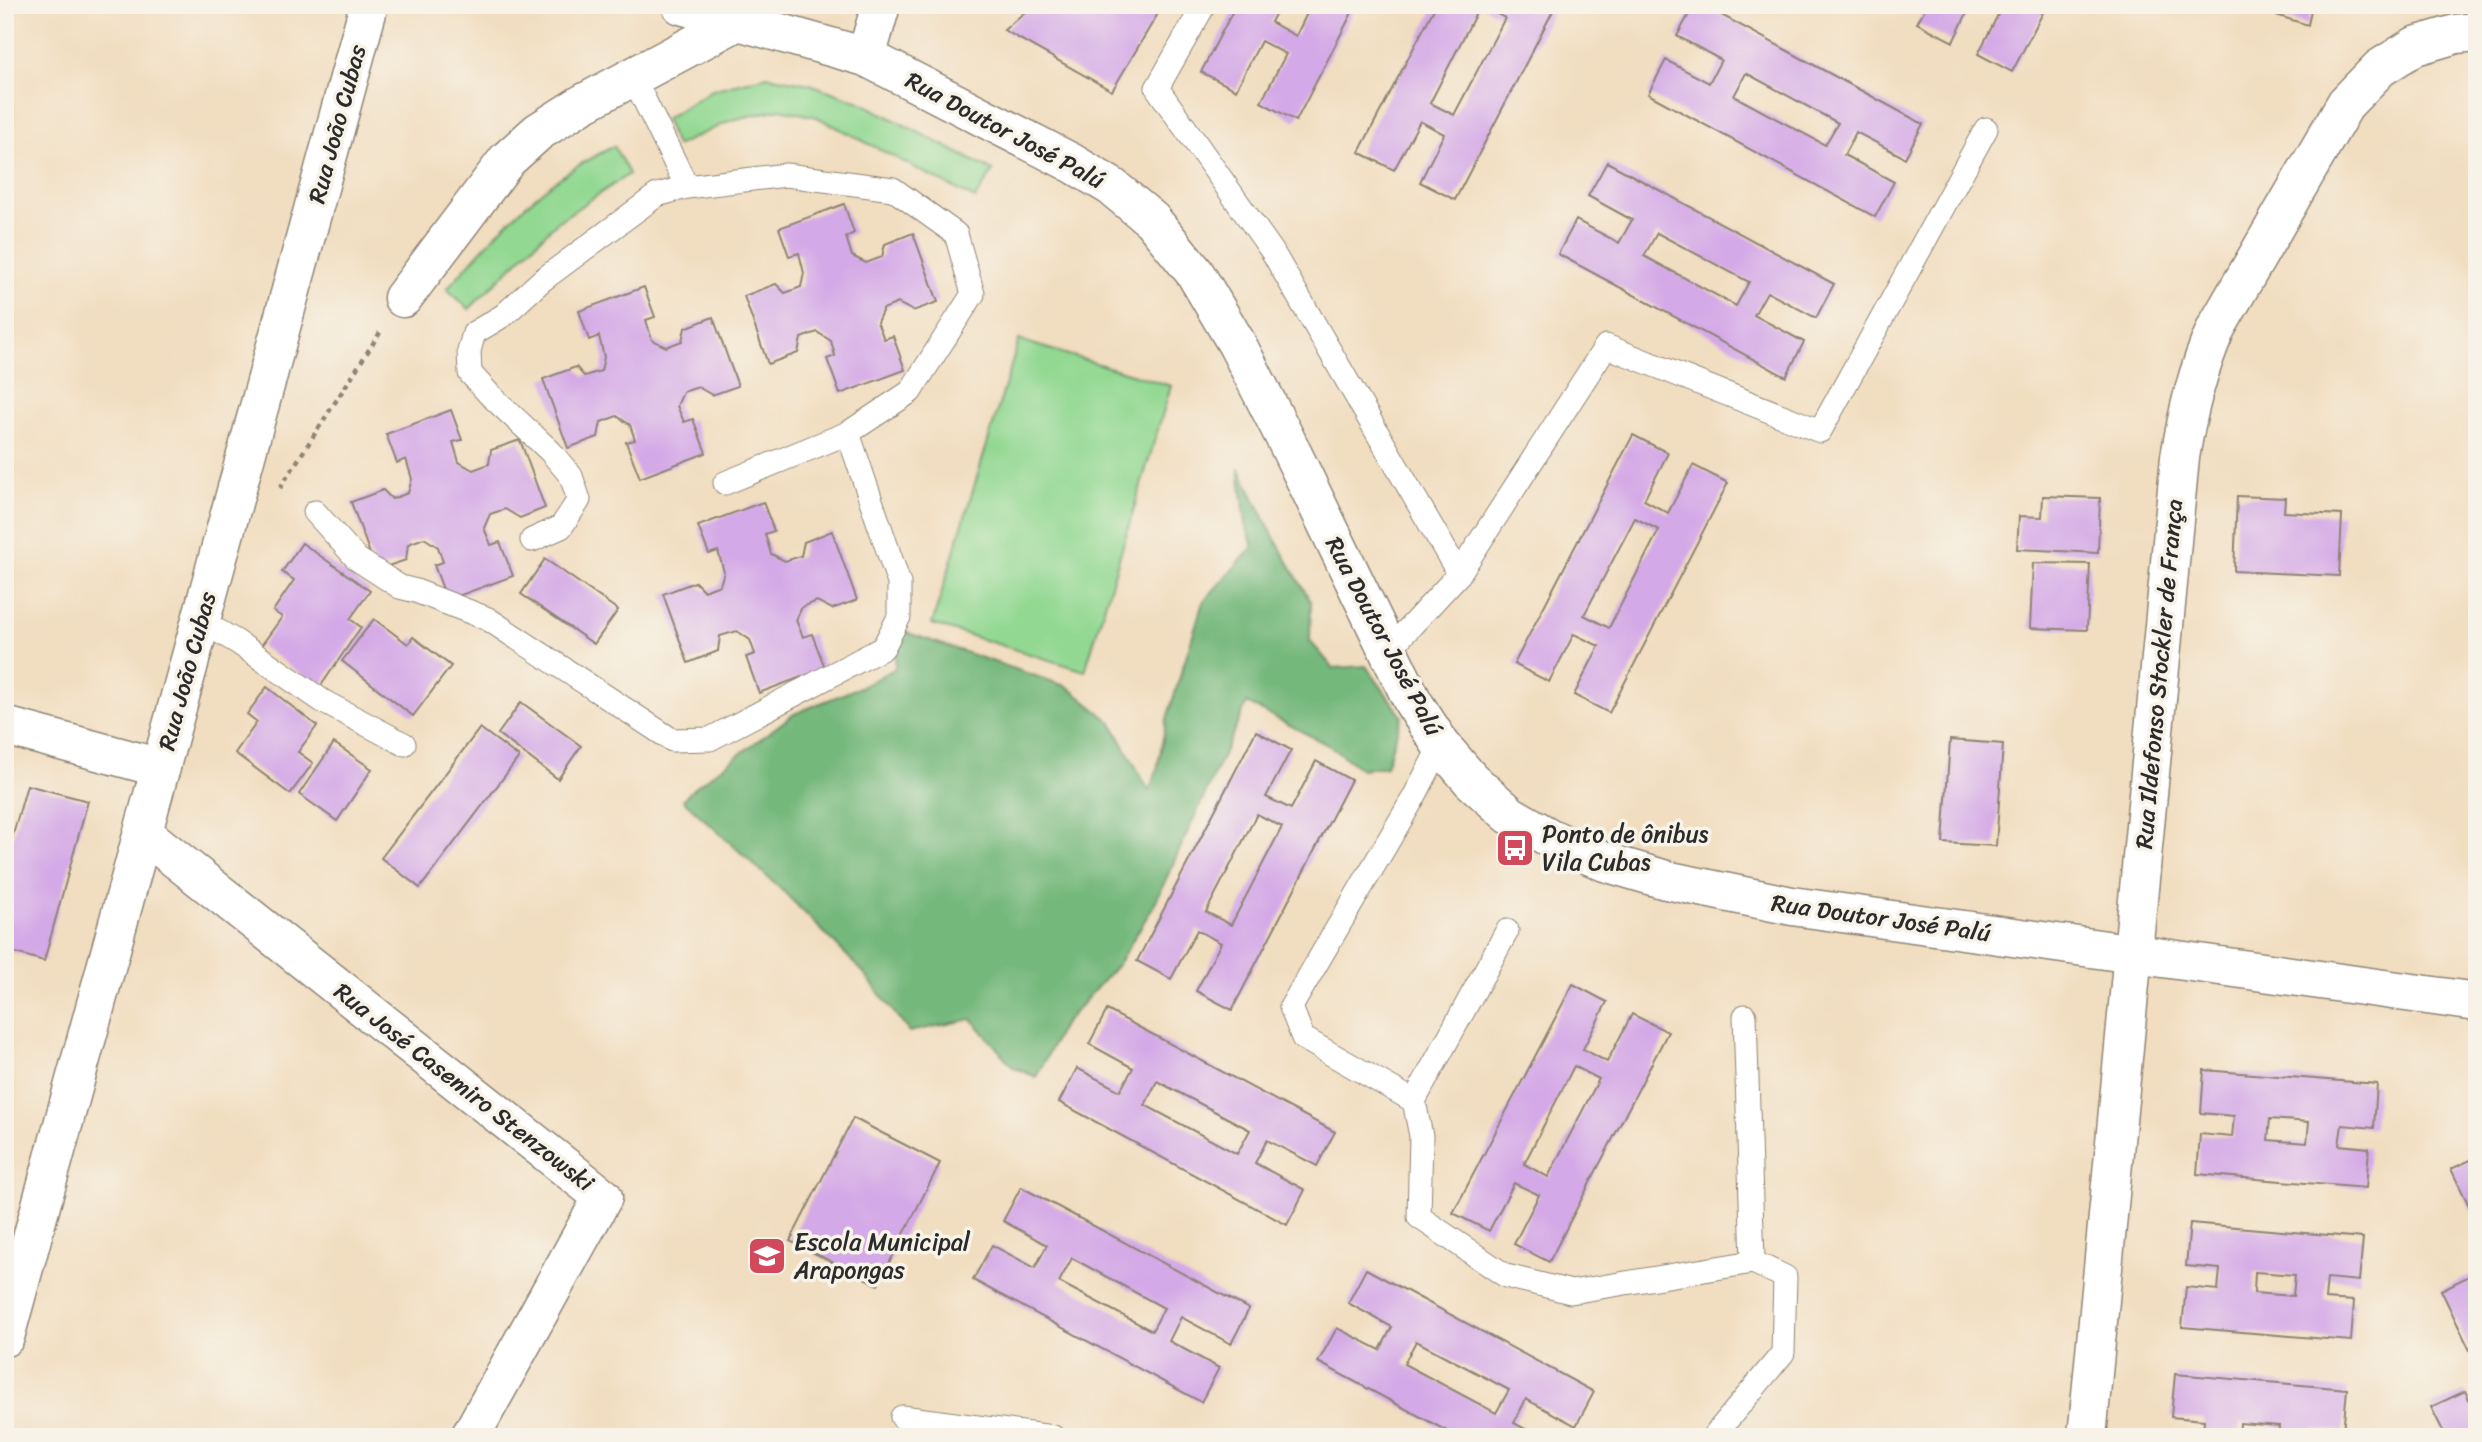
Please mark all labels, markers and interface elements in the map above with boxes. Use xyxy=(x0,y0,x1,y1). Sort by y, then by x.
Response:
street label: Rua João Cubas xyxy=(296,40,378,208)
street label: Rua Doutor José Palú xyxy=(898,60,1113,200)
street label: Rua Ildefonso Stockler de França xyxy=(2123,497,2195,851)
street label: Rua Doutor José Palú xyxy=(1314,529,1454,744)
street label: Rua João Cubas xyxy=(146,587,228,755)
place label: Ponto de ônibus Vila Cubas xyxy=(1542,813,1709,883)
bus stop icon: Ponto de ônibus Vila Cubas xyxy=(1494,827,1536,869)
street label: Rua Doutor José Palú xyxy=(1769,882,1993,954)
street label: Rua José Casemiro Stenzowski xyxy=(324,971,605,1203)
place label: Escola Municipal Arapongas xyxy=(793,1221,971,1291)
school or university icon: Escola Municipal Arapongas xyxy=(746,1235,788,1277)

